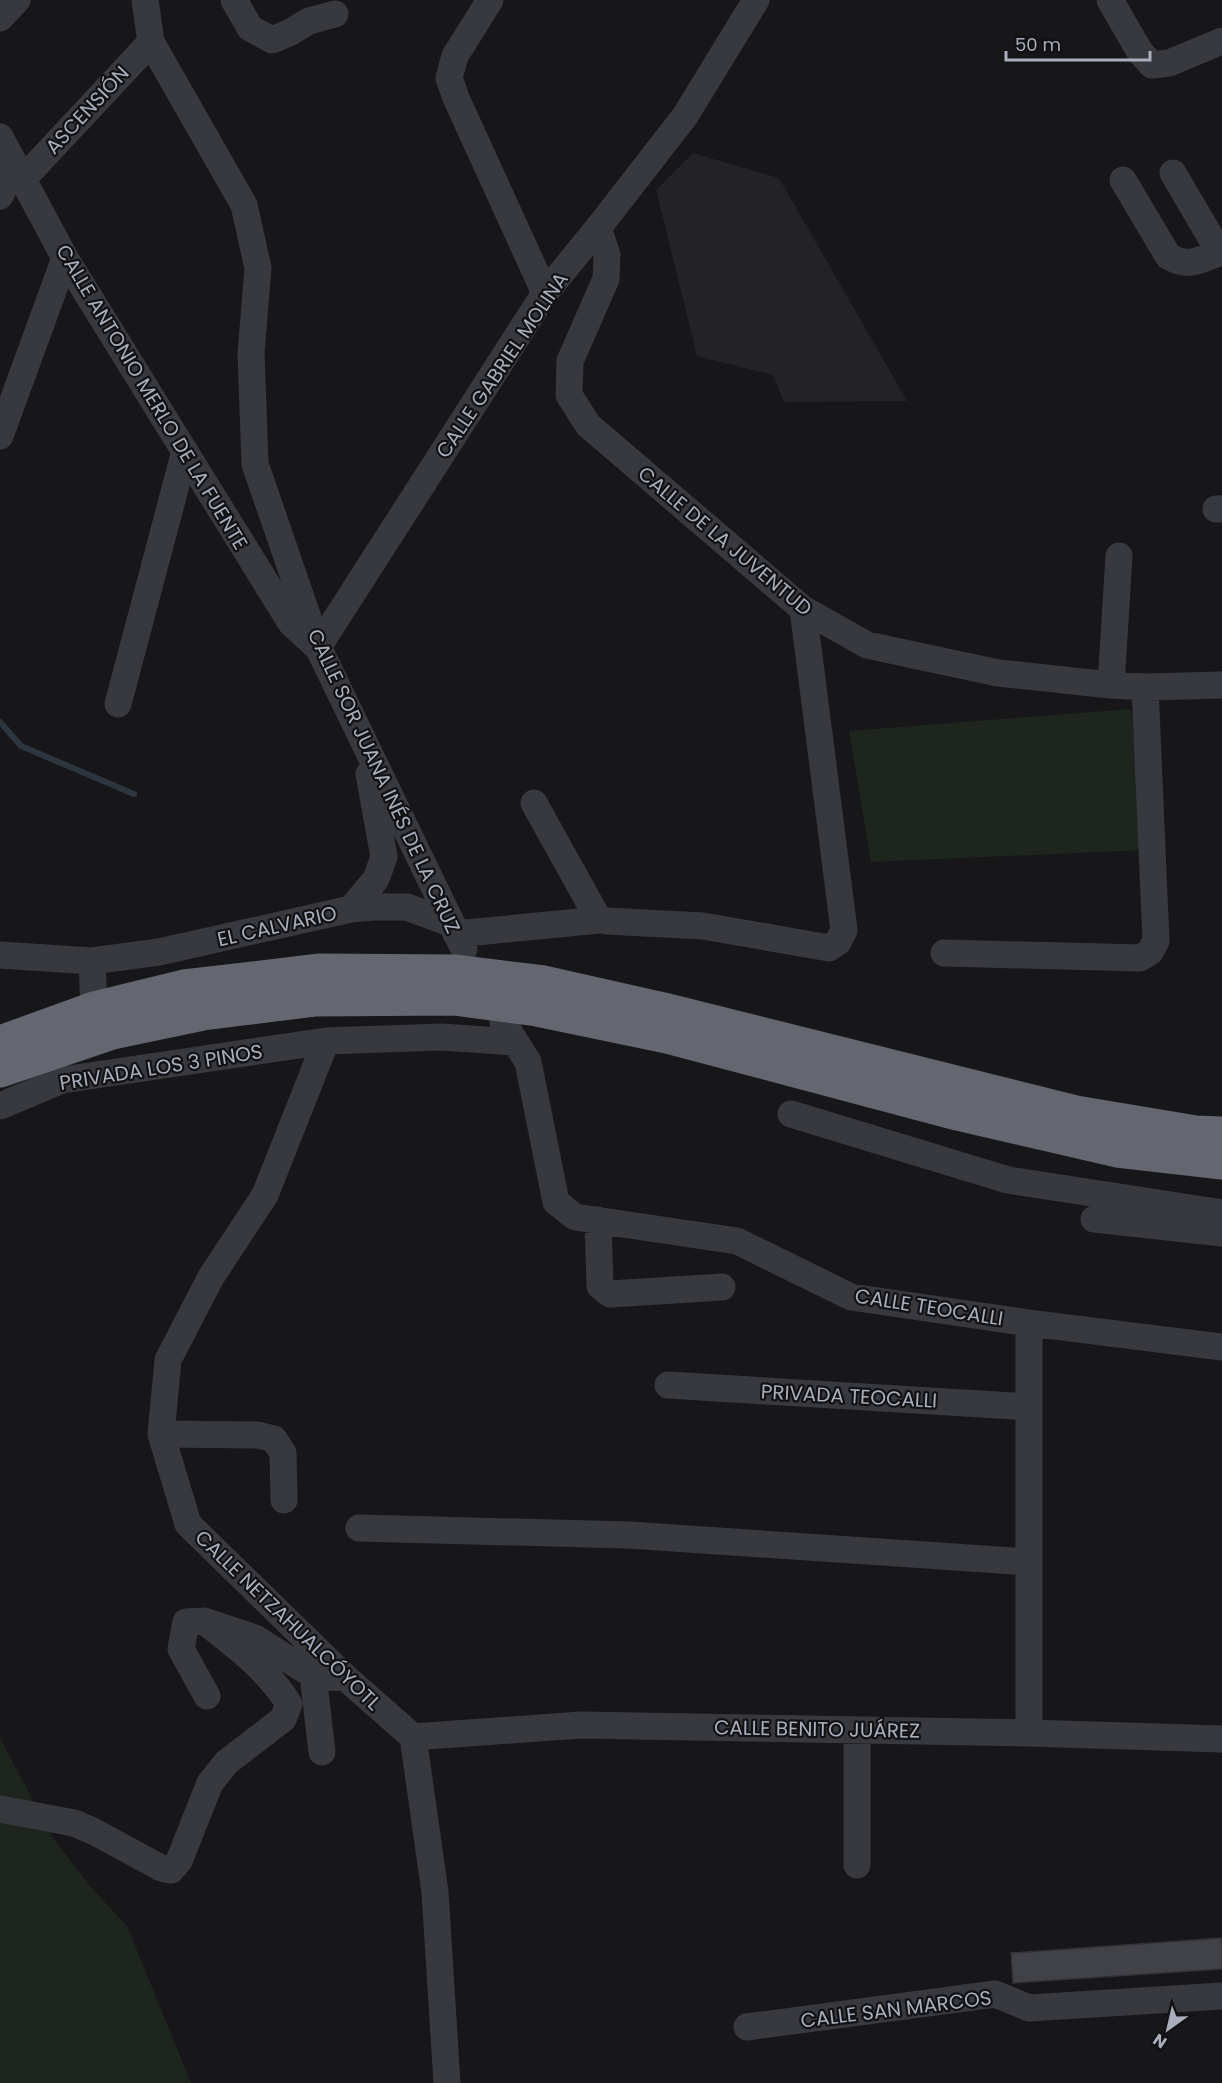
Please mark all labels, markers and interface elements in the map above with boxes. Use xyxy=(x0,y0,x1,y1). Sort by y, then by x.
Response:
scale bar xyxy=(1006,24,1150,62)
text: 50 m xyxy=(1015,32,1061,57)
street label: ASCENSIÓN xyxy=(39,60,135,160)
street label: CALLE ANTONIO MERLO DE LA FUENTE xyxy=(49,239,255,555)
street label: CALLE GABRIEL MOLINA xyxy=(429,267,575,463)
street label: CALLE DE LA JUVENTUD xyxy=(632,460,818,622)
street label: CALLE SOR JUANA INÉS DE LA CRUZ xyxy=(301,624,467,938)
street label: EL CALVARIO xyxy=(215,899,339,953)
street label: PRIVADA LOS 3 PINOS xyxy=(57,1037,265,1097)
street label: CALLE TEOCALLI xyxy=(853,1281,1005,1333)
street label: PRIVADA TEOCALLI xyxy=(760,1377,938,1415)
street label: CALLE NETZAHUALCÓYOTL xyxy=(189,1524,387,1717)
street label: CALLE BENITO JUÁREZ xyxy=(714,1713,920,1745)
street label: CALLE SAN MARCOS xyxy=(799,1983,993,2035)
north arrow xyxy=(1138,1999,1198,2059)
text: N xyxy=(1148,2028,1171,2054)

